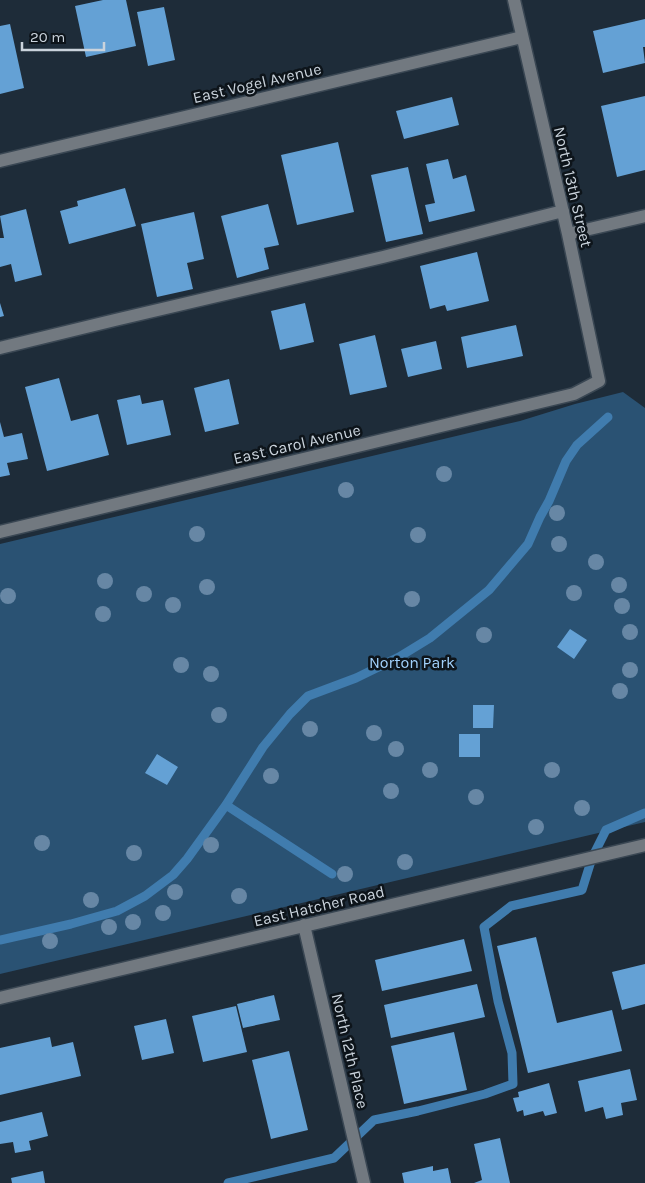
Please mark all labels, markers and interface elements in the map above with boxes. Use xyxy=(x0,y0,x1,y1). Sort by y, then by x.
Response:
scale bar xyxy=(22,20,105,52)
text: 20 m xyxy=(30,28,65,46)
street label: East Vogel Avenue xyxy=(191,59,323,107)
street label: North 13th Street xyxy=(550,125,596,249)
street label: East Carol Avenue xyxy=(231,420,363,468)
park label: Norton Park xyxy=(369,653,455,672)
street label: East Hatcher Road xyxy=(252,882,386,930)
street label: North 12th Place xyxy=(328,992,372,1110)

